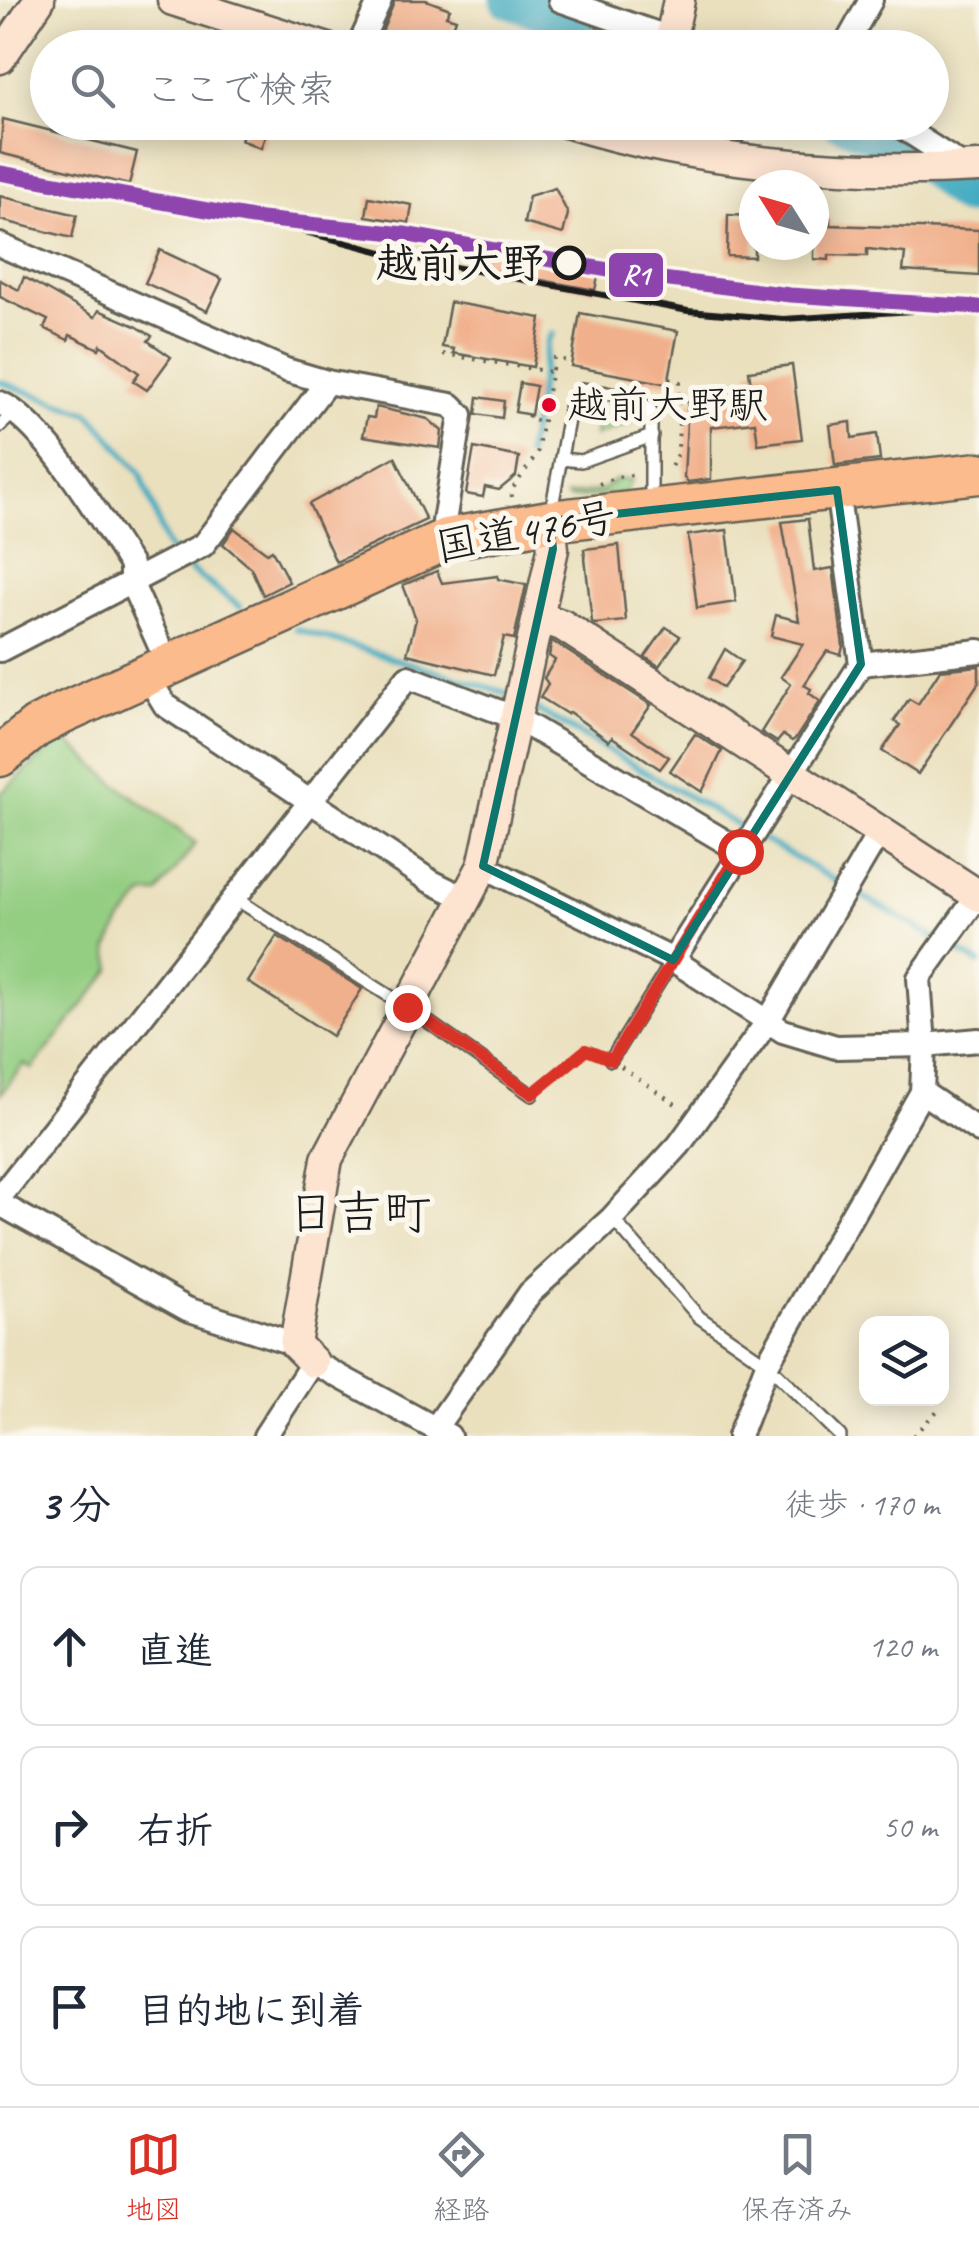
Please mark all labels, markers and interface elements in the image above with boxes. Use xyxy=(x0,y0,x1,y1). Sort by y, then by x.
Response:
search box xyxy=(30,30,949,140)
icon: search xyxy=(65,58,120,113)
text: ここで検索 xyxy=(145,66,335,113)
north arrow xyxy=(739,170,829,260)
place label: 越前大野 xyxy=(376,237,544,290)
marker: 越前大野 xyxy=(553,247,585,279)
line badge: R1 xyxy=(607,251,665,299)
text: R1 xyxy=(622,257,653,292)
place label: 越前大野駅 xyxy=(568,380,768,430)
marker: 越前大野駅 xyxy=(539,395,559,415)
street label: 国道476号 xyxy=(431,490,621,574)
route start xyxy=(718,829,764,875)
route end xyxy=(385,985,431,1031)
district label: 日吉町 xyxy=(287,1183,431,1243)
map controls xyxy=(859,1316,949,1406)
button: layers xyxy=(859,1316,949,1406)
text: 3 分 xyxy=(40,1479,111,1532)
text: 徒歩 · 170 m xyxy=(785,1484,939,1525)
icon: ahead xyxy=(42,1619,97,1674)
text: 120 m xyxy=(868,1626,937,1667)
text: 直進 xyxy=(137,1627,213,1674)
icon: right xyxy=(42,1799,97,1854)
text: 50 m xyxy=(883,1806,937,1847)
text: 右折 xyxy=(137,1807,213,1854)
icon: arrive xyxy=(42,1979,97,2034)
text: 目的地に到着 xyxy=(137,1987,365,2034)
tab: 地図 xyxy=(126,2127,182,2227)
tab: 経路 xyxy=(433,2127,489,2227)
tab: 保存済み xyxy=(741,2127,853,2227)

